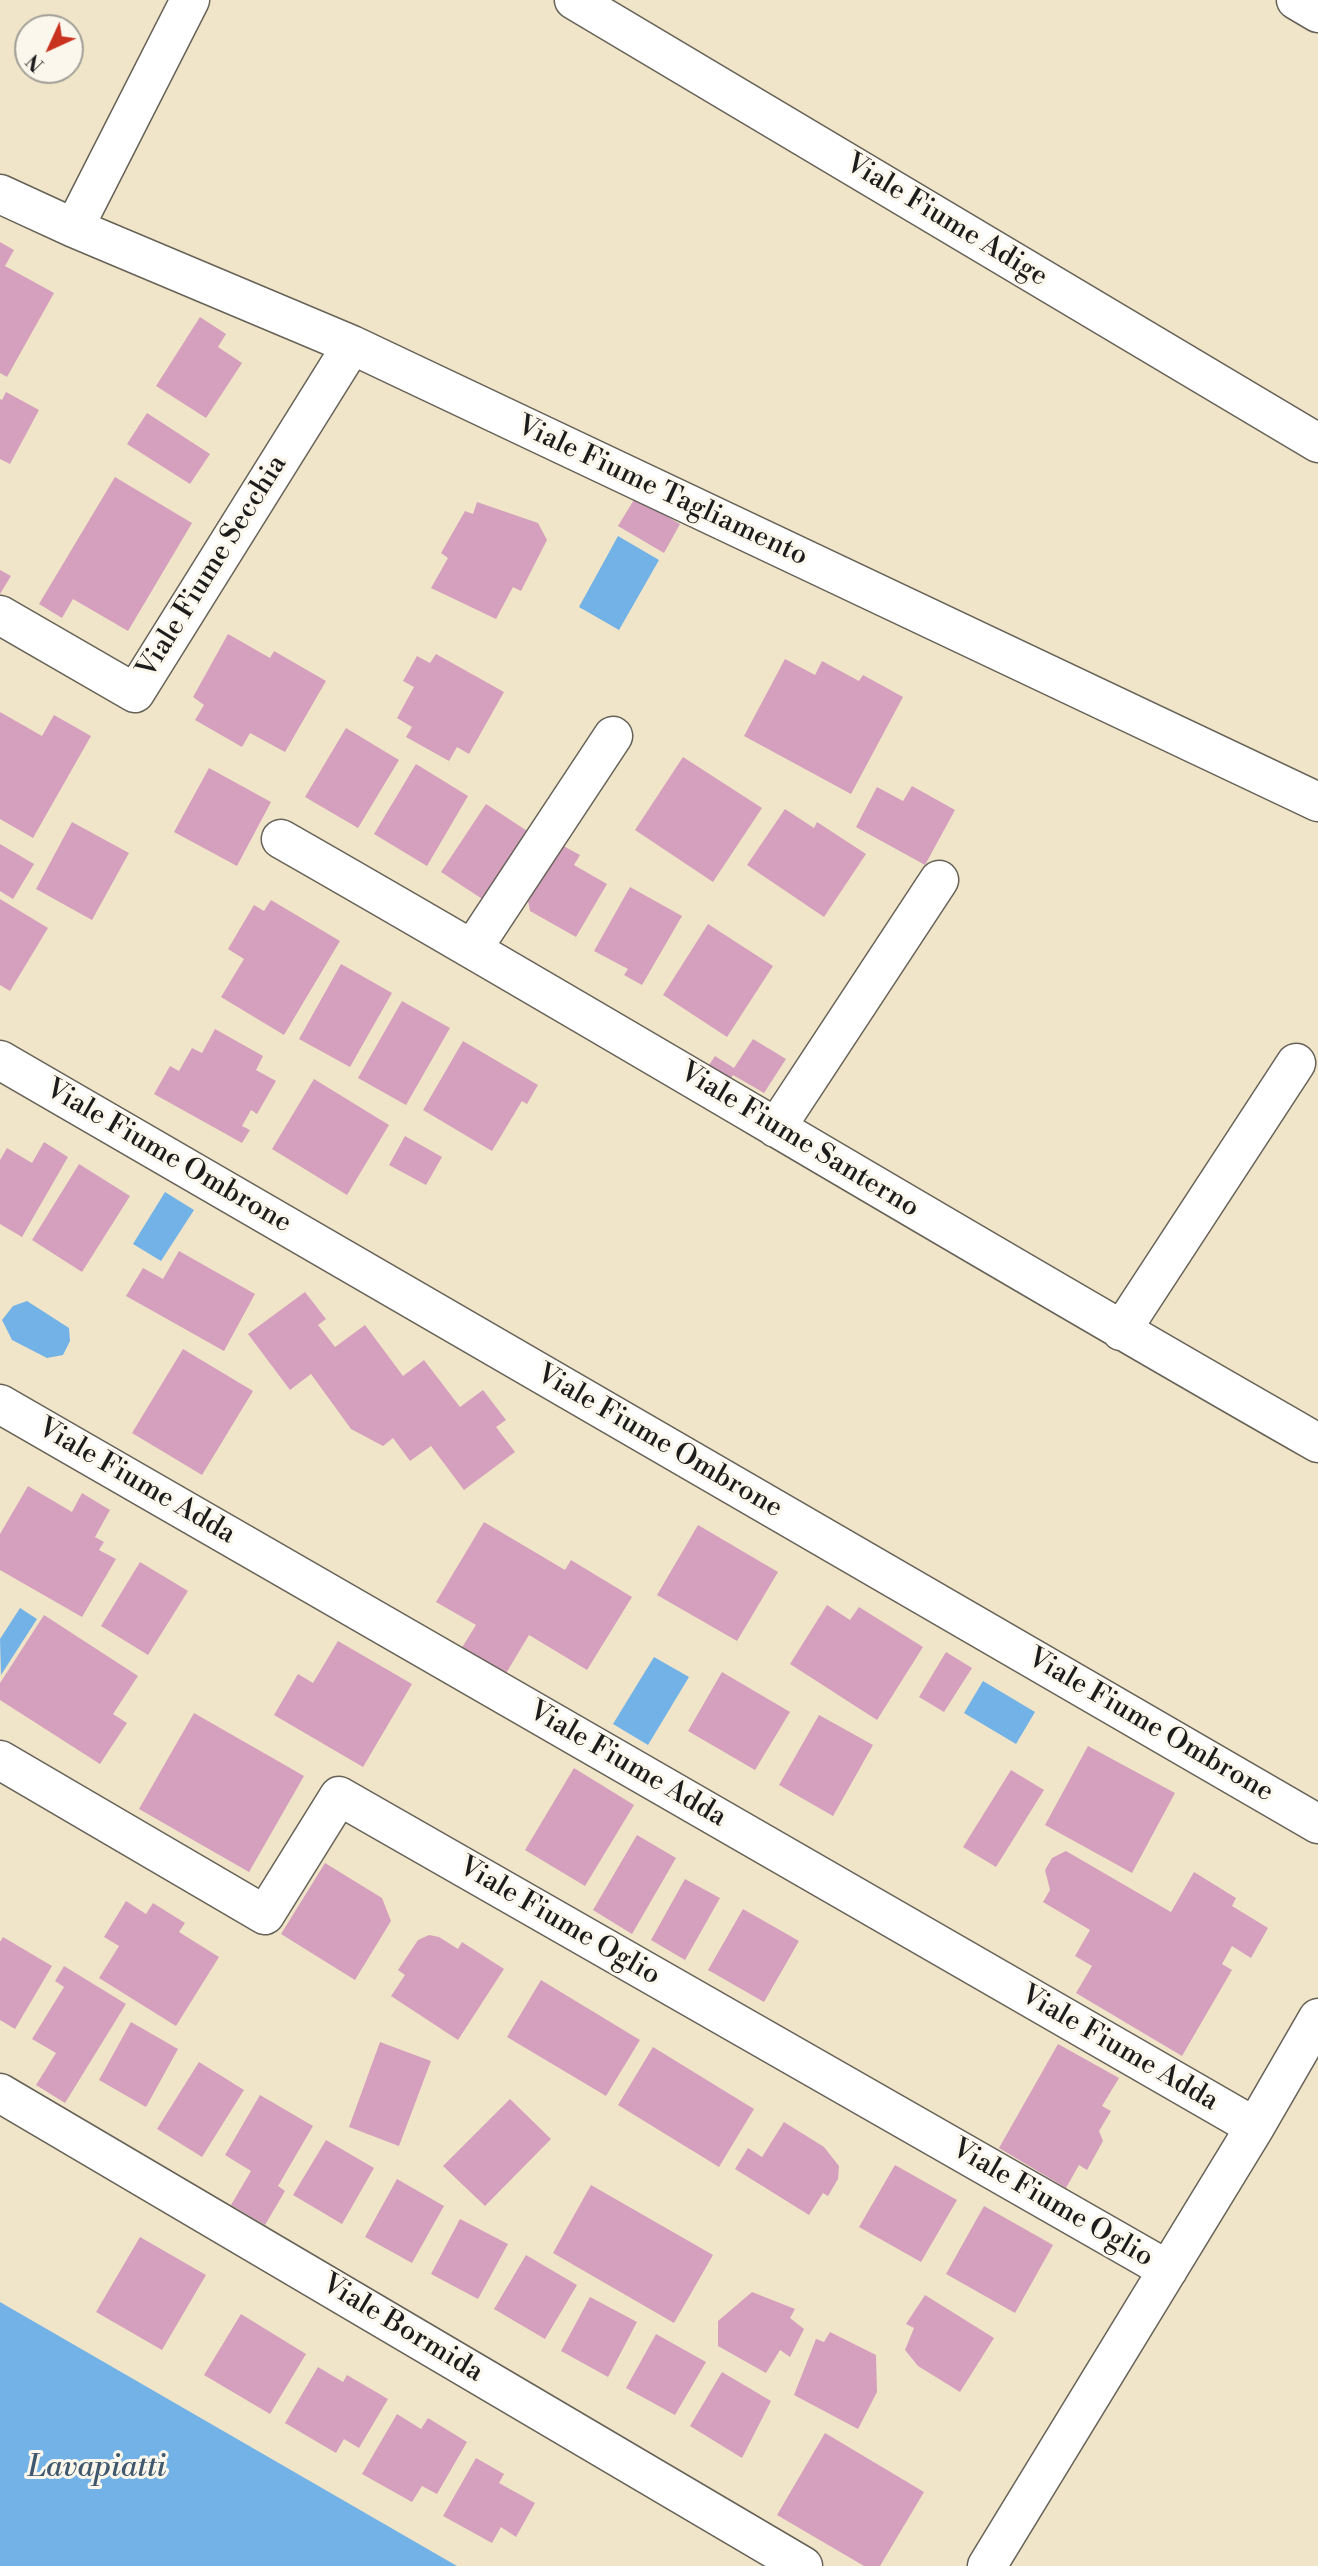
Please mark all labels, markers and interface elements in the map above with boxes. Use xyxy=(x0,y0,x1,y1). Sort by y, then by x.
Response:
north arrow xyxy=(14,14,84,84)
text: N xyxy=(22,49,49,76)
street label: Viale Fiume Adige xyxy=(839,147,1053,295)
street label: Viale Fiume Tagliamento xyxy=(511,410,813,574)
street label: Viale Fiume Secchia xyxy=(131,449,295,685)
street label: Viale Fiume Santerno xyxy=(673,1056,925,1226)
street label: Viale Fiume Ombrone xyxy=(39,1073,297,1241)
street label: Viale Fiume Ombrone xyxy=(530,1358,788,1526)
street label: Viale Fiume Adda xyxy=(31,1412,241,1552)
street label: Viale Fiume Ombrone xyxy=(1021,1642,1279,1810)
street label: Viale Fiume Adda xyxy=(522,1695,732,1835)
street label: Viale Fiume Oglio xyxy=(452,1851,666,1993)
street label: Viale Fiume Adda xyxy=(1014,1979,1224,2119)
street label: Viale Fiume Oglio xyxy=(945,2133,1159,2275)
street label: Viale Bormida xyxy=(315,2268,489,2390)
water label: Lavapiatti xyxy=(28,2451,166,2487)

